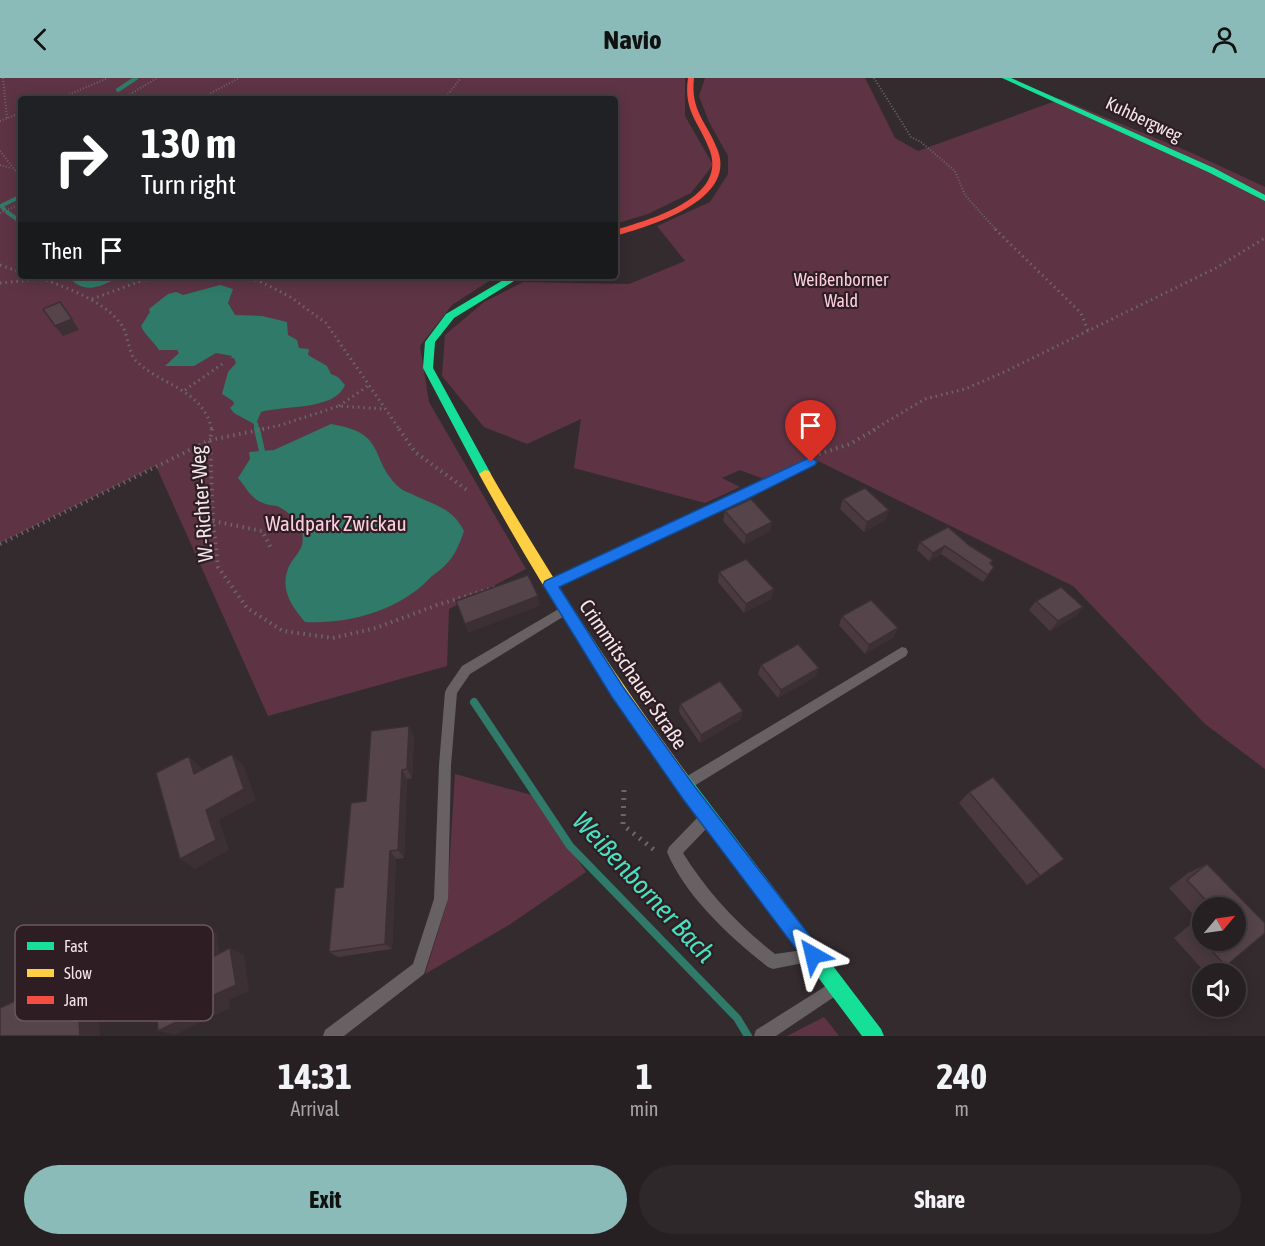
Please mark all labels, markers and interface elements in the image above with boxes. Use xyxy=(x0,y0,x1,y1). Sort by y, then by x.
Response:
icon: back xyxy=(24,23,57,56)
icon: person xyxy=(1208,23,1241,56)
text: Navio xyxy=(603,24,662,55)
street label: Kuhbergweg xyxy=(1103,92,1186,146)
text: 130 m xyxy=(141,119,236,167)
icon: right xyxy=(42,120,120,198)
text: Turn right xyxy=(141,169,236,200)
icon: arrive xyxy=(95,234,128,267)
text: Then xyxy=(42,238,83,264)
park label: Weißenborner Wald xyxy=(794,269,889,311)
pin xyxy=(785,400,836,462)
icon: arrive xyxy=(794,409,827,442)
street label: W.-Richter-Weg xyxy=(185,445,217,563)
park label: Waldpark Zwickau xyxy=(265,511,407,535)
street label: Crimmitschauer Straße xyxy=(575,595,693,753)
water label: Weißenborner Bach xyxy=(566,805,722,969)
north arrow xyxy=(1192,897,1246,951)
map controls xyxy=(1192,897,1246,1017)
position arrow xyxy=(781,923,845,987)
legend xyxy=(15,925,213,1021)
text: Fast xyxy=(64,937,88,955)
button: sound xyxy=(1192,963,1246,1017)
text: Slow xyxy=(64,964,92,982)
text: Jam xyxy=(64,991,88,1009)
text: 14:31 xyxy=(278,1055,352,1097)
text: 1 xyxy=(636,1055,653,1097)
text: 240 xyxy=(936,1055,987,1097)
text: Arrival xyxy=(290,1097,339,1120)
text: min xyxy=(630,1097,659,1120)
text: m xyxy=(955,1097,969,1120)
button: Exit xyxy=(24,1165,627,1234)
button: Share xyxy=(639,1165,1241,1234)

